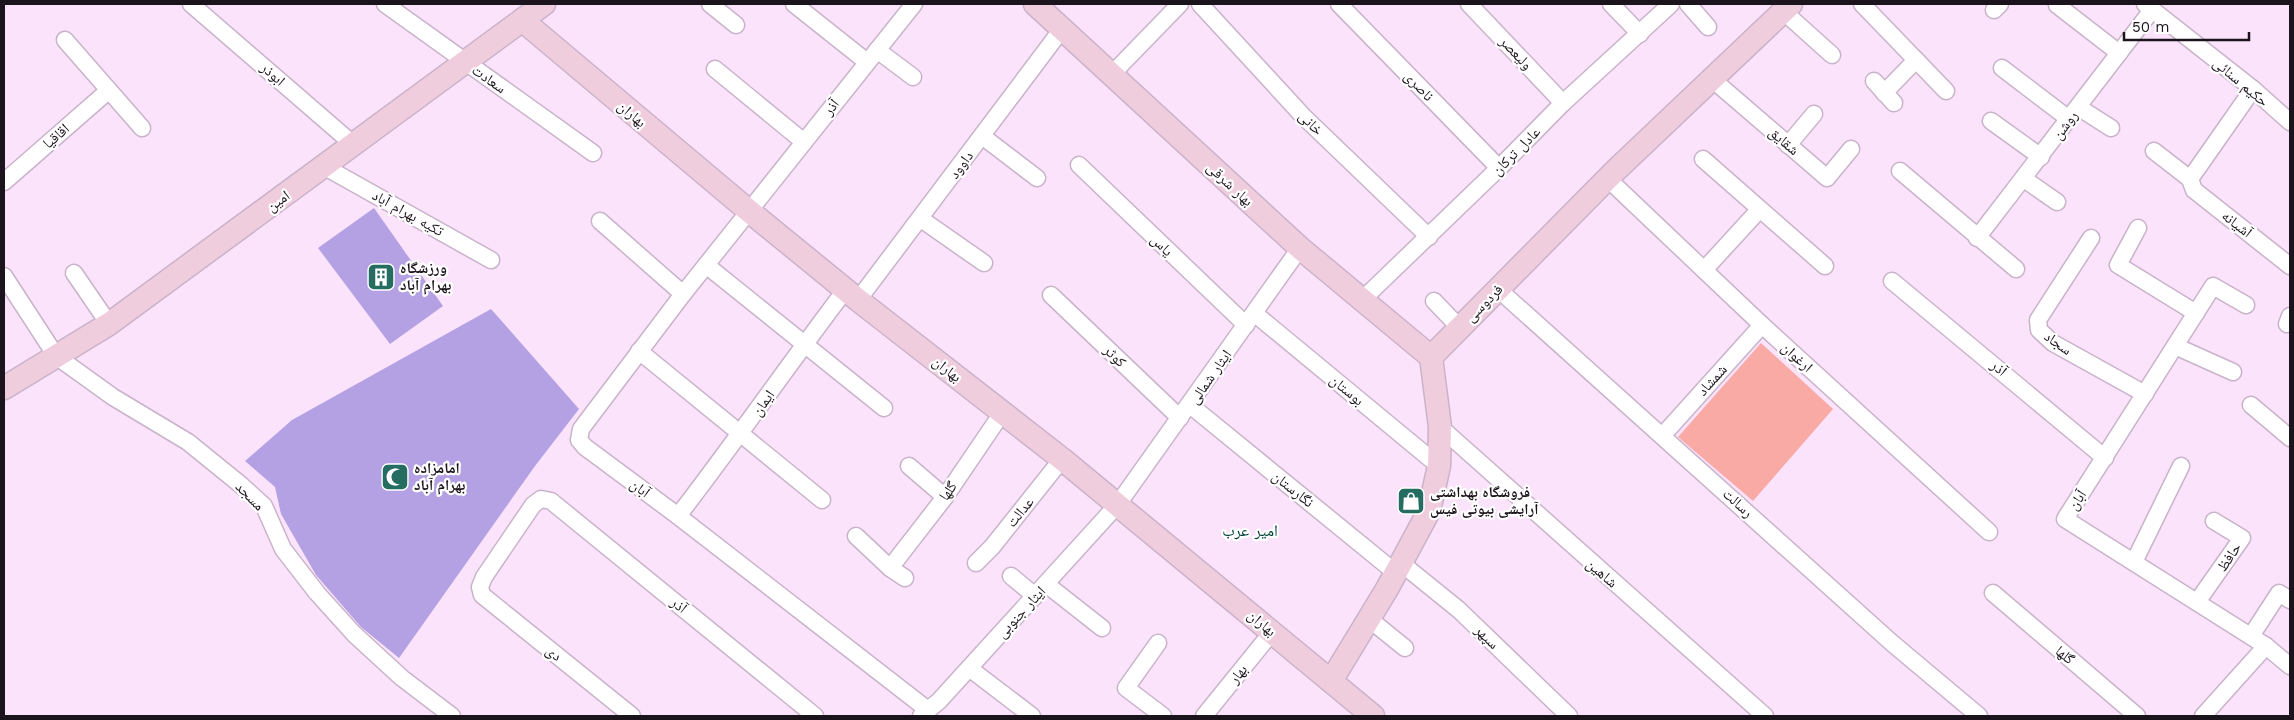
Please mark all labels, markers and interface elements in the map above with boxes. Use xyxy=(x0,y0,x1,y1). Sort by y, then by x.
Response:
scale bar xyxy=(2124,10,2249,42)
text: 50 m xyxy=(2132,18,2169,36)
street label: ولیعصر xyxy=(1495,32,1536,73)
street label: حکیم سنائی xyxy=(2209,53,2273,112)
street label: ابوذر xyxy=(256,58,289,90)
street label: سعادت xyxy=(468,61,510,97)
street label: ناصری xyxy=(1400,67,1438,106)
street label: آذر xyxy=(818,94,844,119)
street label: بهاران xyxy=(613,97,650,132)
street label: خانی xyxy=(1294,107,1328,140)
street label: روشن xyxy=(2048,107,2082,144)
street label: اقاقیا xyxy=(39,120,73,152)
street label: عادل ترکان xyxy=(1488,123,1545,180)
street label: شقایق xyxy=(1765,123,1803,160)
street label: داوود xyxy=(945,148,977,182)
street label: بهار شرقی xyxy=(1202,158,1257,211)
street label: امین xyxy=(263,186,294,216)
street label: تکیه بهرام آباد xyxy=(369,186,447,241)
street label: آشیانه xyxy=(2218,207,2257,242)
street label: یاس xyxy=(1146,230,1177,261)
place label: ورزشگاه بهرام آباد xyxy=(400,259,451,295)
building icon: ورزشگاه بهرام آباد xyxy=(366,262,396,292)
street label: فردوسی xyxy=(1461,280,1507,326)
street label: سجاد xyxy=(2041,327,2075,359)
street label: ارغوان xyxy=(1777,338,1817,377)
street label: کوثر xyxy=(1099,340,1130,371)
street label: ایثار شمالی xyxy=(1185,346,1236,408)
street label: بهاران xyxy=(928,352,965,387)
street label: آذر xyxy=(1986,355,2012,381)
street label: شمشاد xyxy=(1693,360,1731,399)
street label: بوستان xyxy=(1326,371,1368,410)
street label: ایمان xyxy=(748,387,779,420)
place label: امامزاده بهرام آباد xyxy=(414,459,465,495)
mosque icon: امامزاده بهرام آباد xyxy=(380,462,410,492)
street label: نگارستان xyxy=(1268,467,1317,512)
street label: آبان xyxy=(626,475,654,503)
street label: مسجد xyxy=(232,478,268,514)
street label: گلها xyxy=(935,478,961,504)
place label: فروشگاه بهداشتی آرایشی بیوتی فیس xyxy=(1430,483,1539,518)
street label: رسالت xyxy=(1719,485,1757,522)
shop icon: فروشگاه بهداشتی آرایشی بیوتی فیس xyxy=(1396,486,1426,516)
street label: آبان xyxy=(2064,486,2092,514)
street label: عدالت xyxy=(1002,493,1038,531)
district label: امیر عرب xyxy=(1222,521,1278,540)
street label: حافظ xyxy=(2213,539,2245,575)
street label: شاهین xyxy=(1582,555,1621,592)
street label: ایثار جنوبی xyxy=(993,582,1050,642)
street label: آذر xyxy=(667,592,692,618)
street label: بهاران xyxy=(1243,606,1280,641)
street label: سپهر xyxy=(1470,620,1503,653)
street label: دی xyxy=(542,641,566,666)
street label: گلها xyxy=(2052,642,2078,668)
street label: بهار xyxy=(1224,661,1251,688)

